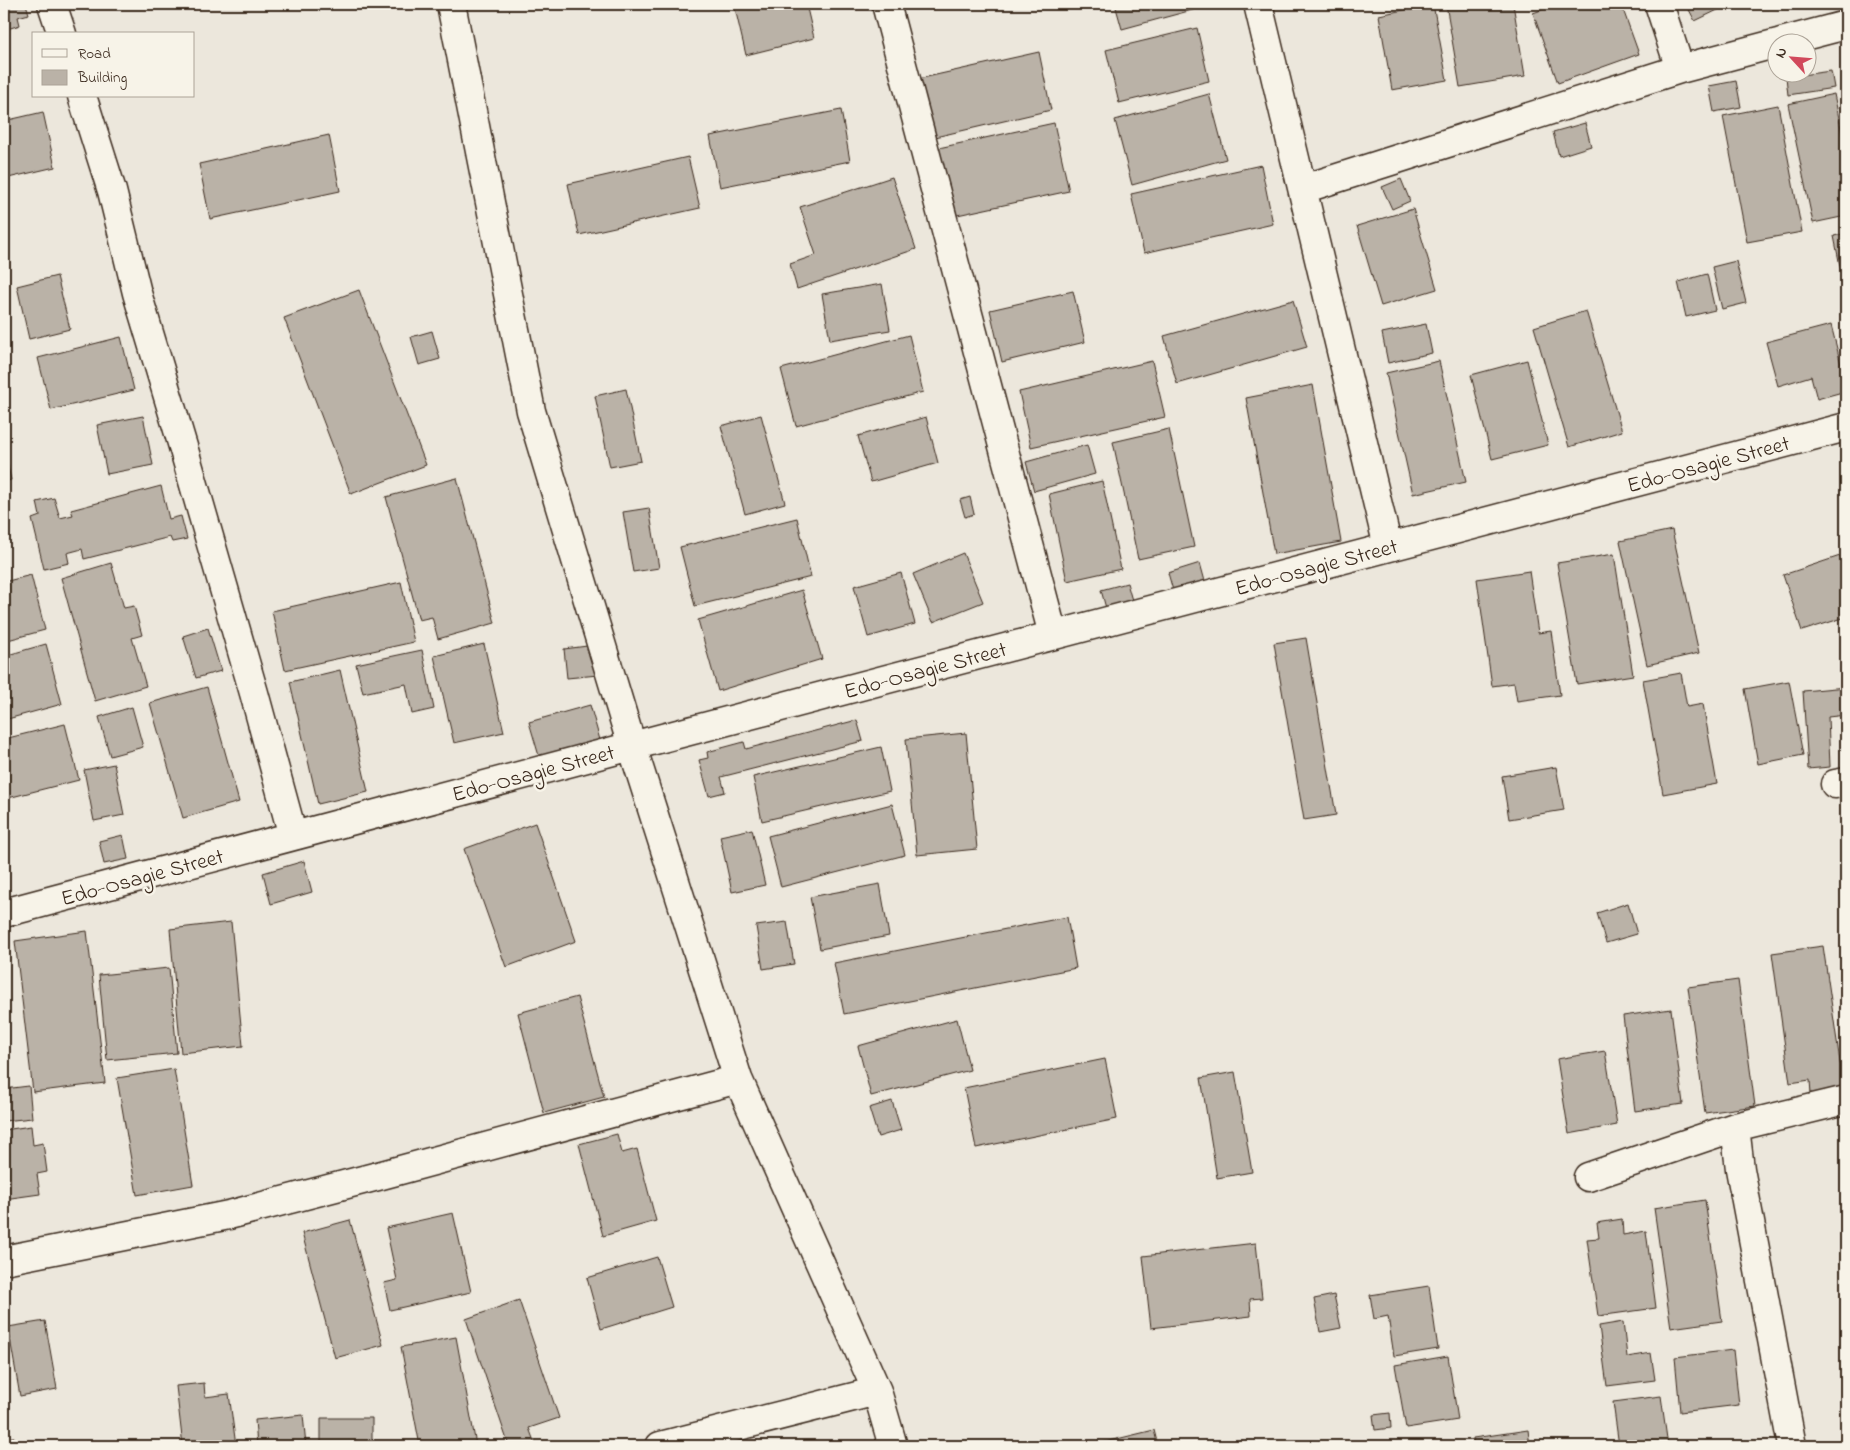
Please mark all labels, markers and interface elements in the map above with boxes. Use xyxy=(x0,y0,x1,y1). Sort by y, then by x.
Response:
legend xyxy=(32,32,195,98)
north arrow xyxy=(1768,32,1818,82)
text: Road xyxy=(78,43,111,65)
text: N xyxy=(1770,44,1793,62)
text: Building xyxy=(77,67,127,90)
street label: Edo-Osagie Street xyxy=(1624,429,1795,504)
street label: Edo-Osagie Street xyxy=(1232,532,1403,607)
street label: Edo-Osagie Street xyxy=(841,635,1012,710)
street label: Edo-Osagie Street xyxy=(449,738,620,813)
street label: Edo-Osagie Street xyxy=(58,842,229,917)

